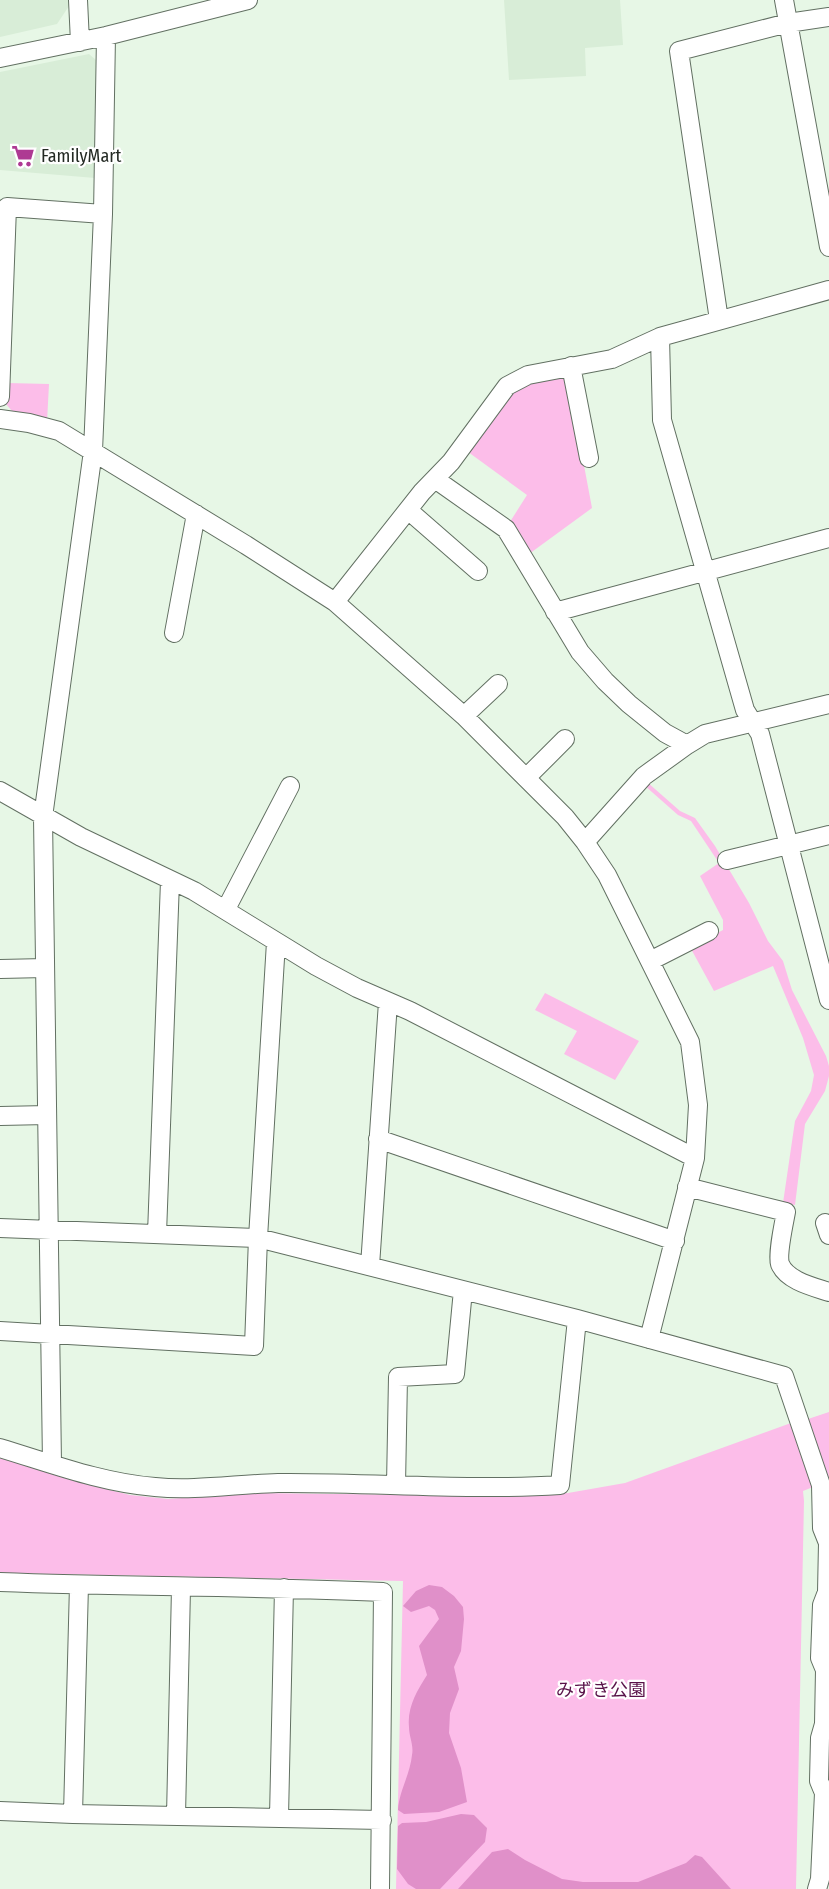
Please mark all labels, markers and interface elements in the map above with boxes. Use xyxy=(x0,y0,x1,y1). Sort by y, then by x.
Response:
supermarket icon: FamilyMart xyxy=(10,143,36,169)
place label: FamilyMart xyxy=(41,145,122,167)
park label: みずき公園 xyxy=(556,1679,646,1701)

